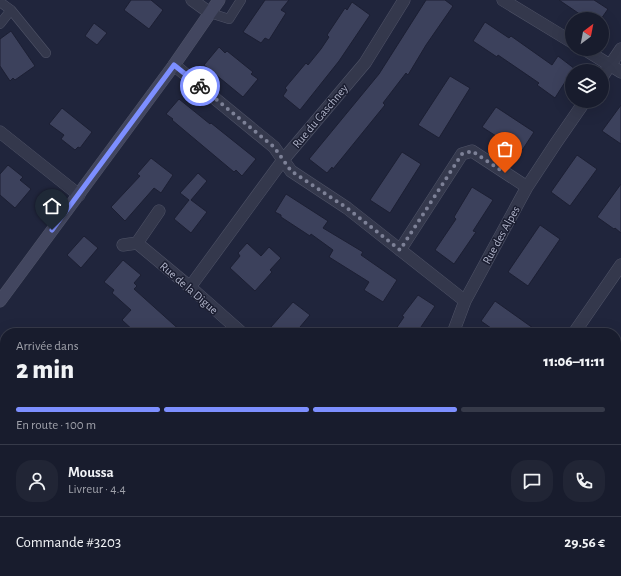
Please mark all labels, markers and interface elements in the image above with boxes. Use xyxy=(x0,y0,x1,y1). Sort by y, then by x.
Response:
north arrow xyxy=(565,12,609,56)
map controls xyxy=(565,12,609,108)
button: layers xyxy=(565,64,609,108)
courier xyxy=(180,66,220,106)
icon: bike xyxy=(189,75,211,97)
street label: Rue du Gaschney xyxy=(290,82,351,151)
pin xyxy=(488,132,522,173)
icon: bag xyxy=(494,138,516,160)
pin xyxy=(35,189,69,230)
icon: home xyxy=(41,195,63,217)
street label: Rue des Alpes xyxy=(480,204,522,266)
street label: Rue de la Digue xyxy=(158,260,220,316)
text: Arrivée dans xyxy=(16,340,79,353)
text: 11:06–11:11 xyxy=(543,354,605,369)
text: 2 min xyxy=(16,357,74,383)
text: En route · 100 m xyxy=(16,419,96,432)
button: person xyxy=(16,460,58,502)
button: chat xyxy=(511,460,553,502)
button: phone xyxy=(563,460,605,502)
text: Moussa xyxy=(68,465,114,480)
text: Livreur · 4.4 xyxy=(68,483,126,496)
text: Commande #3203 xyxy=(16,535,121,550)
text: 29.56 € xyxy=(564,535,605,550)

